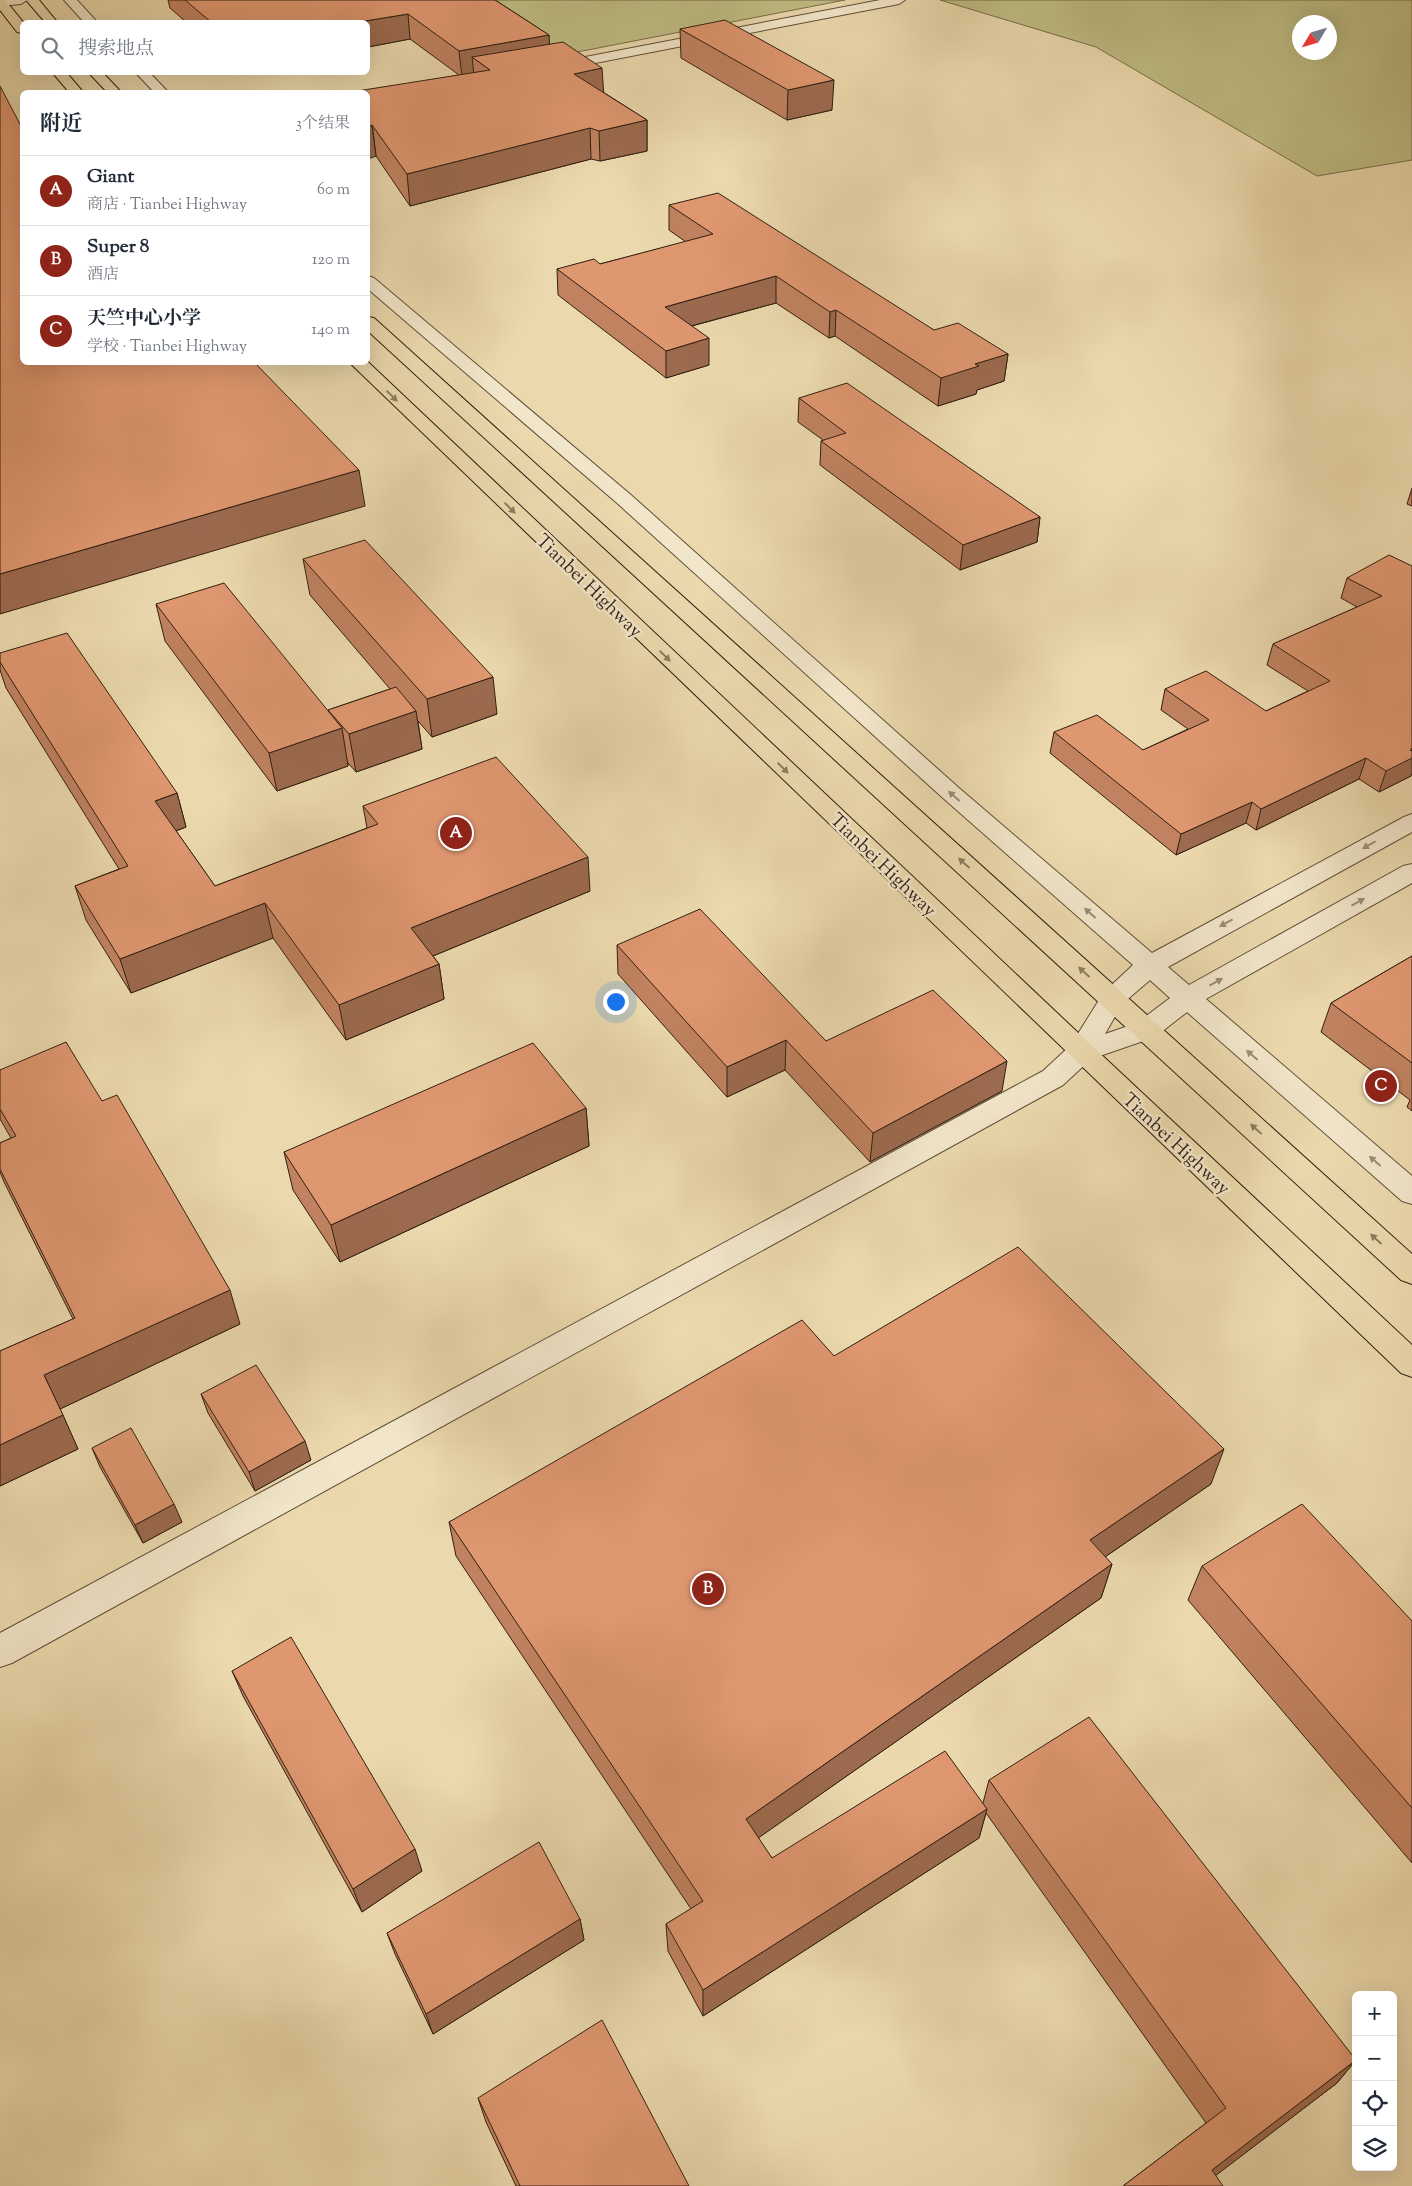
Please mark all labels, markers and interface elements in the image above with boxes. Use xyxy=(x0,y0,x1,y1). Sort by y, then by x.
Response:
north arrow xyxy=(1292,15,1337,60)
search box xyxy=(20,20,370,75)
icon: search xyxy=(38,34,66,62)
text: 搜索地点 xyxy=(78,36,154,63)
text: 附近 xyxy=(40,110,82,140)
text: 3个结果 xyxy=(296,113,350,136)
text: Giant xyxy=(87,164,134,191)
text: A xyxy=(50,179,63,202)
text: 60 m xyxy=(317,179,350,202)
text: 商店 · Tianbei Highway xyxy=(87,194,247,217)
text: Super 8 xyxy=(87,234,149,261)
text: B xyxy=(51,249,61,272)
text: 120 m xyxy=(312,249,350,272)
text: 酒店 xyxy=(87,264,119,287)
text: 天竺中心小学 xyxy=(87,306,201,333)
text: C xyxy=(50,319,62,342)
text: 140 m xyxy=(312,319,350,342)
text: 学校 · Tianbei Highway xyxy=(87,336,247,359)
one-way arrow xyxy=(386,390,398,402)
one-way arrow xyxy=(503,502,515,514)
street label: Tianbei Highway xyxy=(529,529,648,645)
one-way arrow xyxy=(659,650,671,662)
one-way arrow xyxy=(777,762,789,774)
one-way arrow xyxy=(948,790,961,801)
street label: Tianbei Highway xyxy=(823,808,942,924)
pin: A xyxy=(440,814,472,852)
one-way arrow xyxy=(1362,841,1376,849)
one-way arrow xyxy=(959,857,971,869)
one-way arrow xyxy=(1351,898,1364,907)
one-way arrow xyxy=(1084,908,1097,919)
one-way arrow xyxy=(1219,919,1234,927)
one-way arrow xyxy=(1079,966,1091,978)
one-way arrow xyxy=(1209,978,1223,986)
your location xyxy=(603,989,629,1015)
one-way arrow xyxy=(1246,1049,1259,1060)
pin: C xyxy=(1365,1067,1397,1105)
street label: Tianbei Highway xyxy=(1115,1088,1236,1202)
one-way arrow xyxy=(1249,1124,1262,1135)
one-way arrow xyxy=(1370,1155,1382,1167)
one-way arrow xyxy=(1370,1233,1382,1245)
pin: B xyxy=(692,1570,724,1608)
map controls xyxy=(1352,1991,1397,2171)
button: + xyxy=(1352,1991,1397,2036)
button: − xyxy=(1352,2036,1397,2081)
button: locate xyxy=(1352,2081,1397,2126)
button: layers xyxy=(1352,2126,1397,2171)

